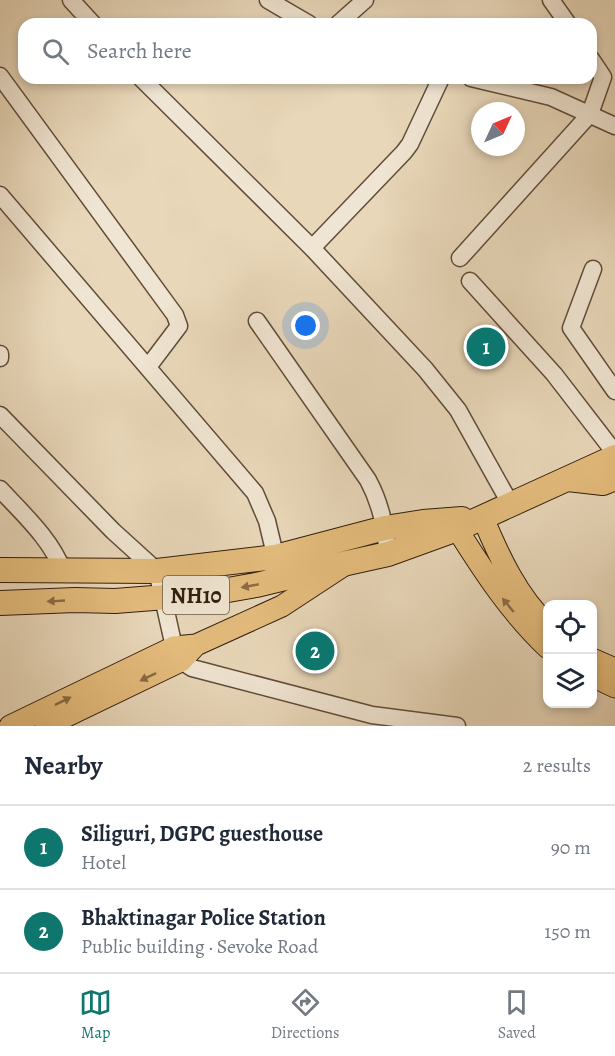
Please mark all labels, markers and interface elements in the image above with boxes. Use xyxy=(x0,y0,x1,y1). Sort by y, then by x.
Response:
search box xyxy=(18,18,597,84)
icon: search xyxy=(39,35,72,68)
text: Search here xyxy=(87,36,192,66)
north arrow xyxy=(471,102,525,156)
your location xyxy=(291,311,320,340)
pin: 1 xyxy=(466,324,506,370)
road number: NH10 xyxy=(163,576,229,614)
one-way arrow xyxy=(240,582,259,591)
one-way arrow xyxy=(46,597,65,606)
one-way arrow xyxy=(502,597,515,613)
map controls xyxy=(543,600,597,708)
button: locate xyxy=(543,600,597,654)
pin: 2 xyxy=(296,628,334,674)
button: layers xyxy=(543,654,597,708)
one-way arrow xyxy=(139,672,156,681)
one-way arrow xyxy=(54,696,71,705)
text: Nearby xyxy=(24,748,103,783)
text: 2 results xyxy=(523,752,591,779)
text: Siliguri, DGPC guesthouse xyxy=(81,819,323,849)
text: 1 xyxy=(40,834,47,861)
text: 90 m xyxy=(551,834,591,861)
text: Hotel xyxy=(81,849,126,876)
text: Bhaktinagar Police Station xyxy=(81,903,326,933)
text: 2 xyxy=(39,918,48,945)
text: 150 m xyxy=(544,918,591,945)
text: Public building · Sevoke Road xyxy=(81,933,319,960)
tab: Map xyxy=(79,986,112,1044)
tab: Directions xyxy=(271,986,339,1044)
tab: Saved xyxy=(498,986,536,1044)

